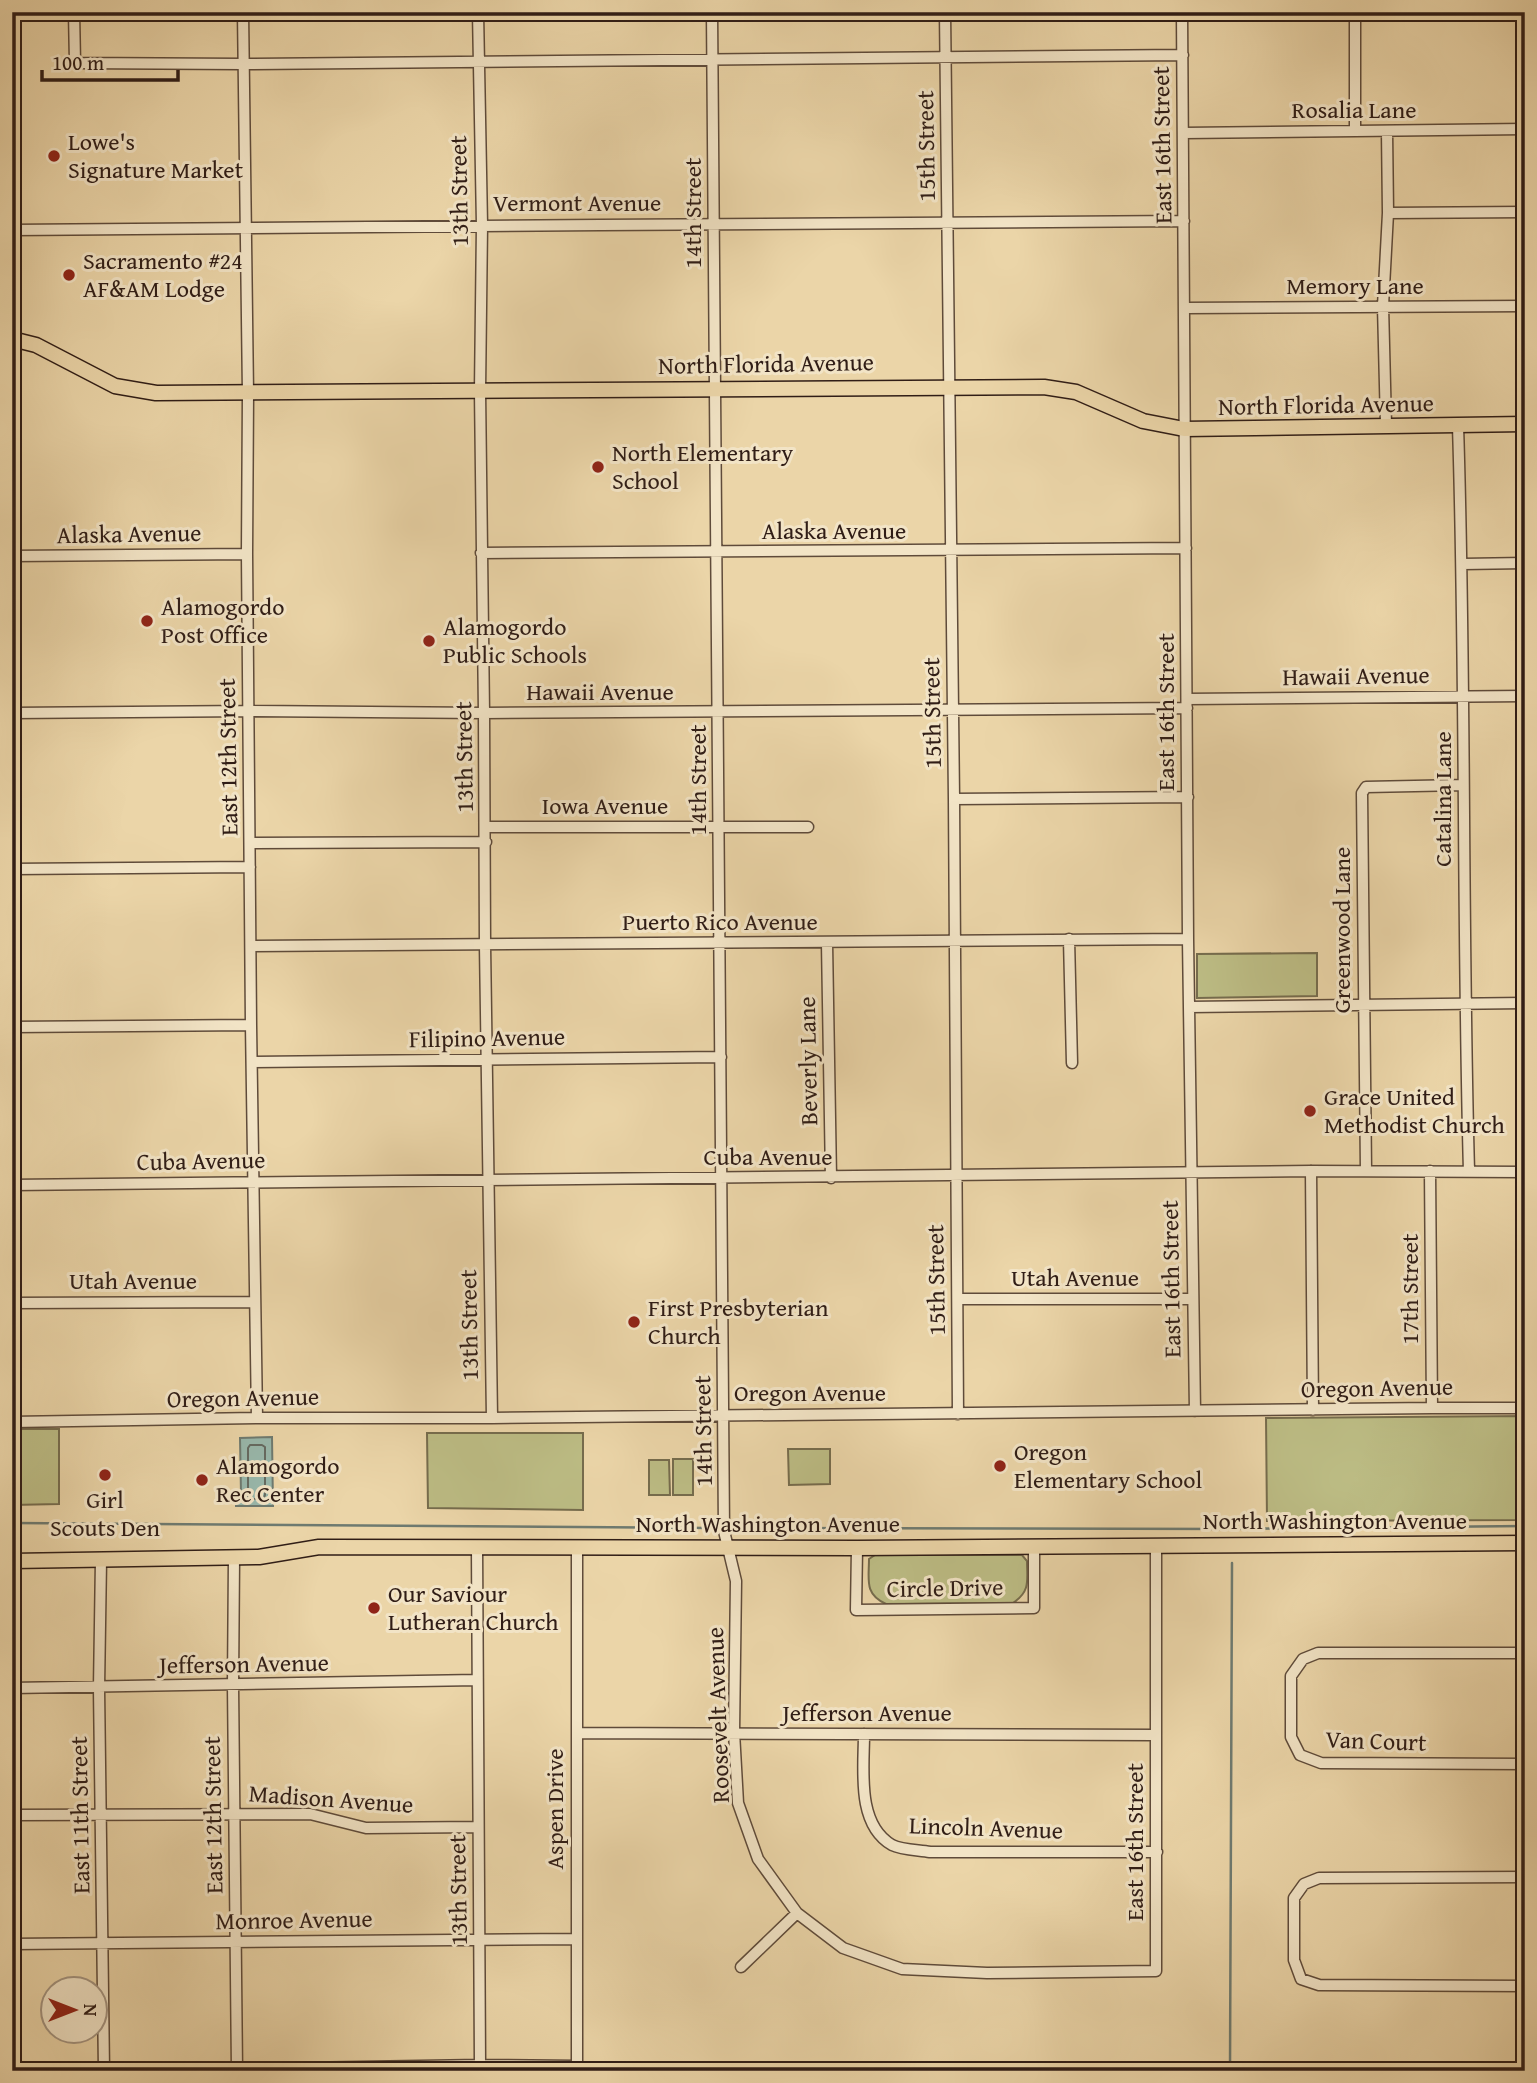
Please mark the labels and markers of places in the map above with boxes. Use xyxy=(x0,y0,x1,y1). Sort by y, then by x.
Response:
place label: Lowe's Signature Market xyxy=(68,124,244,187)
marker: Lowe's Signature Market xyxy=(46,148,62,164)
place label: Sacramento #24 AF&AM Lodge xyxy=(83,243,243,306)
marker: Sacramento #24 AF&AM Lodge xyxy=(61,267,77,283)
place label: North Elementary School xyxy=(612,435,793,498)
marker: North Elementary School xyxy=(590,459,606,475)
place label: Alamogordo Post Office xyxy=(161,589,284,652)
place label: Alamogordo Public Schools xyxy=(443,609,587,672)
marker: Alamogordo Post Office xyxy=(139,613,155,629)
marker: Alamogordo Public Schools xyxy=(421,633,437,649)
place label: Grace United Methodist Church xyxy=(1324,1079,1505,1142)
marker: Grace United Methodist Church xyxy=(1302,1103,1318,1119)
place label: First Presbyterian Church xyxy=(648,1290,829,1353)
marker: First Presbyterian Church xyxy=(626,1314,642,1330)
place label: Oregon Elementary School xyxy=(1014,1434,1202,1497)
place label: Alamogordo Rec Center xyxy=(216,1448,339,1511)
marker: Oregon Elementary School xyxy=(992,1458,1008,1474)
marker: Girl Scouts Den xyxy=(97,1467,113,1483)
marker: Alamogordo Rec Center xyxy=(194,1472,210,1488)
place label: Girl Scouts Den xyxy=(50,1482,161,1545)
place label: Our Saviour Lutheran Church xyxy=(388,1576,559,1639)
marker: Our Saviour Lutheran Church xyxy=(366,1600,382,1616)

